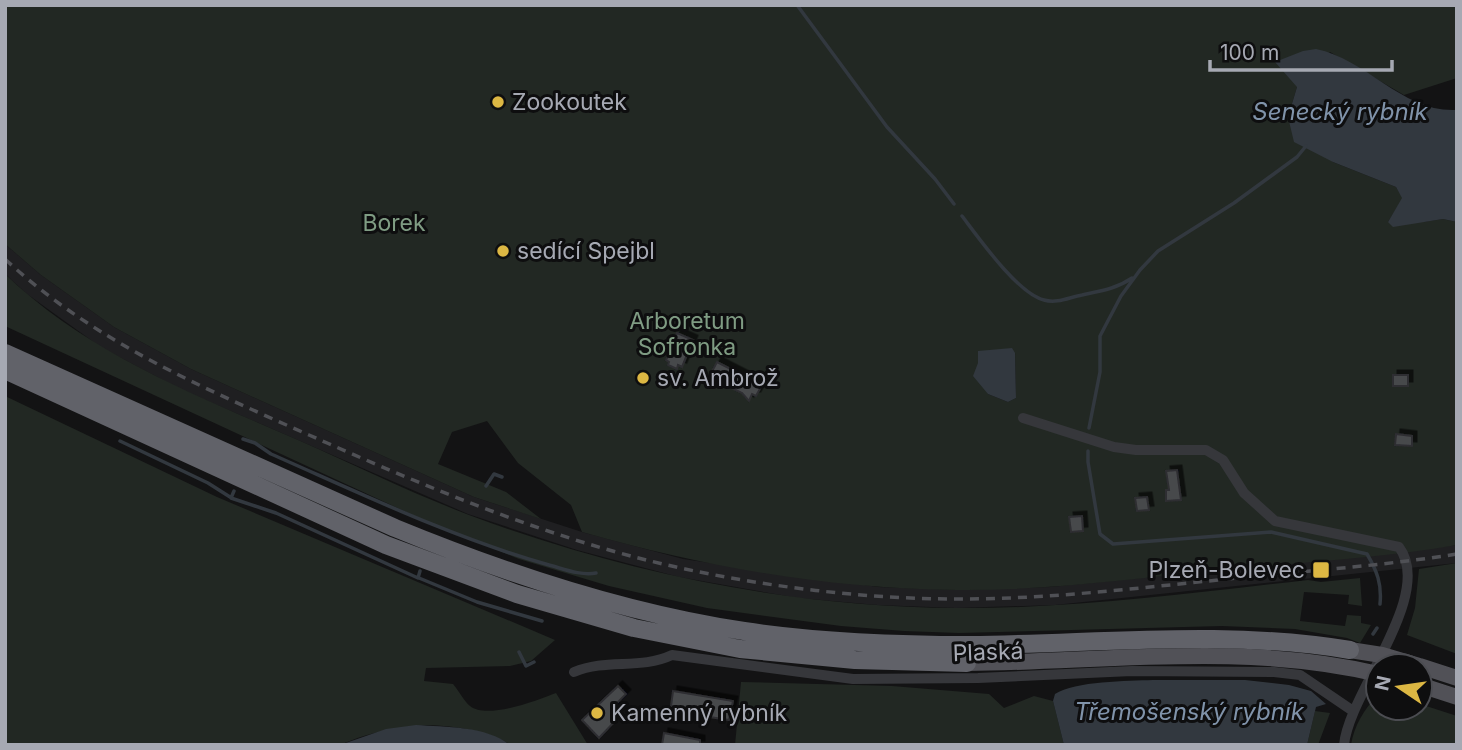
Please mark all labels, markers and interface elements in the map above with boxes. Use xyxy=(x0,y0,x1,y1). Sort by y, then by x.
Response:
scale bar xyxy=(1210,28,1392,72)
text: 100 m xyxy=(1220,40,1279,65)
place label: Zookoutek xyxy=(512,88,627,116)
marker: Zookoutek xyxy=(490,94,506,110)
water label: Senecký rybník xyxy=(1252,97,1428,126)
park label: Borek xyxy=(362,209,426,237)
place label: sedící Spejbl xyxy=(517,237,655,265)
marker: sedící Spejbl xyxy=(495,243,511,259)
park label: Arboretum Sofronka xyxy=(629,307,745,361)
place label: sv. Ambrož xyxy=(657,364,779,392)
marker: sv. Ambrož xyxy=(635,370,651,386)
place label: Plzeň-Bolevec xyxy=(1148,556,1305,584)
marker: Plzeň-Bolevec xyxy=(1311,560,1331,580)
street label: Plaská xyxy=(952,637,1024,667)
north arrow xyxy=(1364,652,1434,722)
text: N xyxy=(1370,674,1396,693)
water label: Třemošenský rybník xyxy=(1074,697,1305,726)
place label: Kamenný rybník xyxy=(611,699,787,727)
marker: Kamenný rybník xyxy=(589,705,605,721)

